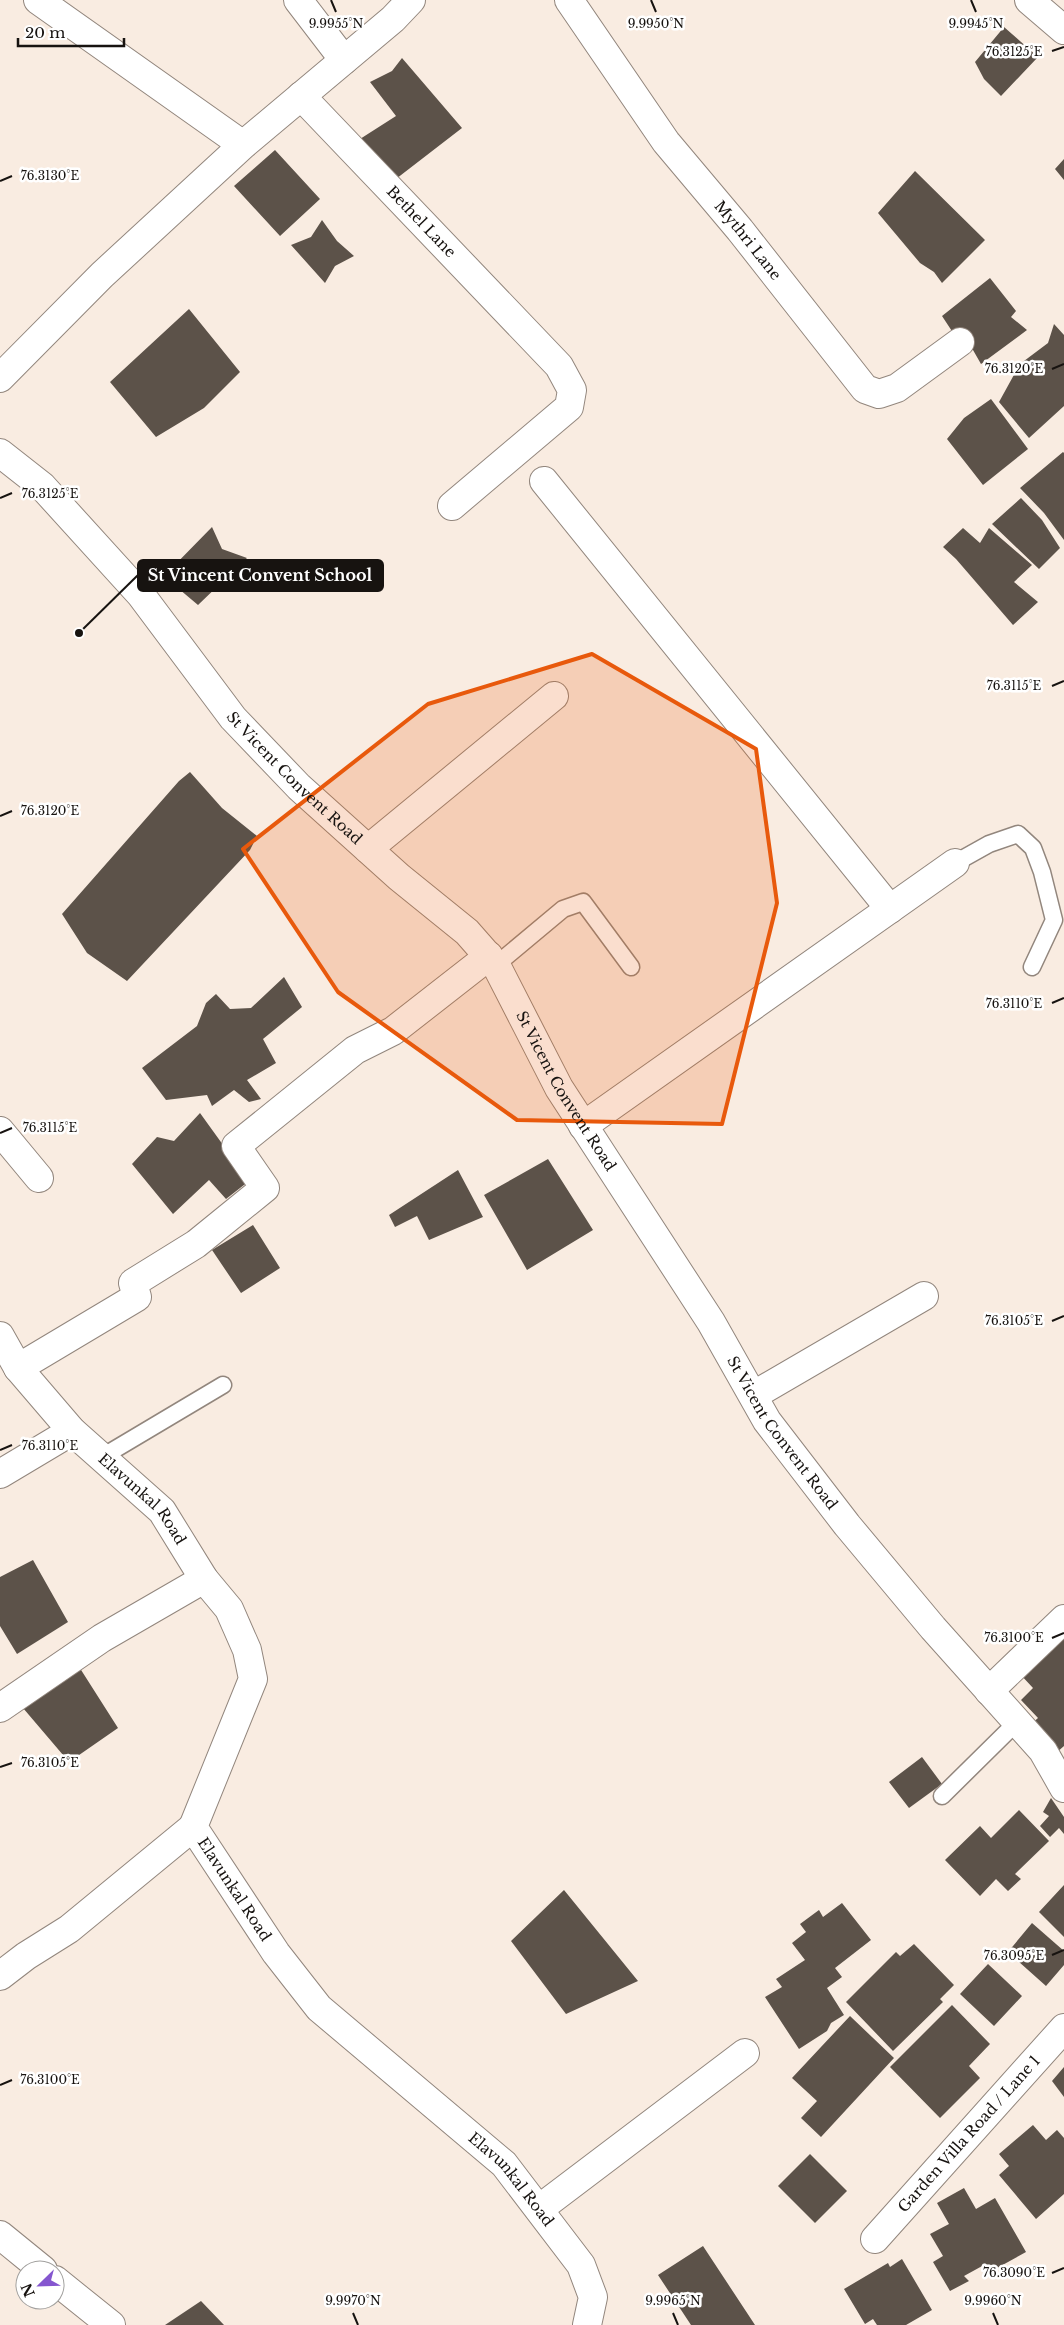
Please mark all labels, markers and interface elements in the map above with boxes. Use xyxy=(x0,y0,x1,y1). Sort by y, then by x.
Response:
scale bar xyxy=(18,15,124,47)
text: 9.9955°N xyxy=(309,16,363,31)
text: 9.9950°N xyxy=(628,16,684,31)
text: 9.9945°N xyxy=(949,16,1004,31)
text: 20 m xyxy=(25,23,65,42)
text: 76.3125°E xyxy=(986,44,1043,59)
text: 76.3130°E xyxy=(21,168,80,183)
street label: Bethel Lane xyxy=(383,182,460,261)
street label: Mythri Lane xyxy=(711,197,786,284)
text: 76.3120°E xyxy=(985,361,1044,376)
text: 76.3125°E xyxy=(22,486,79,501)
callout: St Vincent Convent School xyxy=(138,560,383,591)
text: St Vincent Convent School xyxy=(148,565,373,585)
text: 76.3115°E xyxy=(987,678,1042,693)
street label: St Vicent Convent Road xyxy=(223,708,366,848)
text: 76.3120°E xyxy=(21,803,80,818)
text: 76.3110°E xyxy=(986,996,1043,1011)
street label: St Vicent Convent Road xyxy=(512,1008,620,1175)
text: 76.3115°E xyxy=(23,1120,78,1135)
text: 76.3105°E xyxy=(985,1313,1043,1328)
street label: St Vicent Convent Road xyxy=(723,1353,842,1513)
text: 76.3110°E xyxy=(22,1438,79,1453)
street label: Elavunkal Road xyxy=(95,1449,190,1548)
text: 76.3100°E xyxy=(984,1630,1044,1645)
text: 76.3105°E xyxy=(21,1755,79,1770)
street label: Elavunkal Road xyxy=(194,1834,276,1945)
text: 76.3095°E xyxy=(984,1948,1044,1963)
street label: Garden Villa Road / Lane 1 xyxy=(893,2051,1044,2216)
text: 76.3100°E xyxy=(20,2072,80,2087)
street label: Elavunkal Road xyxy=(465,2128,558,2230)
north arrow xyxy=(15,2260,65,2310)
text: 76.3090°E xyxy=(983,2265,1045,2280)
text: N xyxy=(17,2281,39,2300)
text: 9.9970°N xyxy=(325,2293,381,2308)
text: 9.9965°N xyxy=(645,2293,701,2308)
text: 9.9960°N xyxy=(964,2293,1022,2308)

